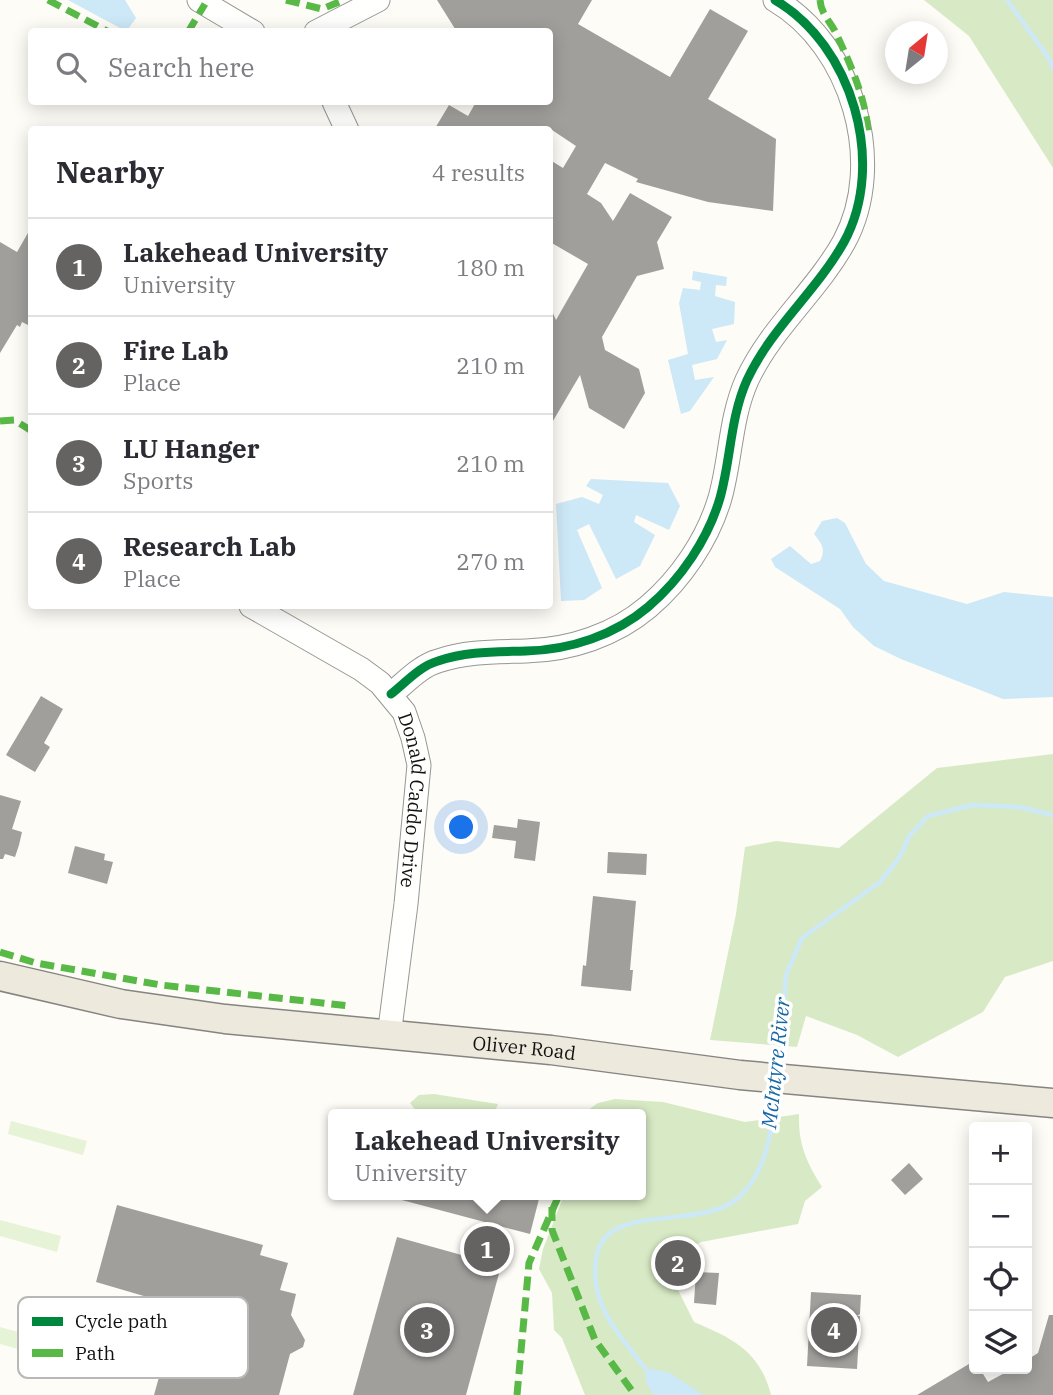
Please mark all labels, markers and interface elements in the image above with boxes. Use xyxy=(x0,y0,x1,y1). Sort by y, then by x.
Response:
north arrow xyxy=(885,21,948,84)
search box xyxy=(28,28,553,105)
icon: search xyxy=(52,48,90,86)
text: Search here xyxy=(108,50,254,84)
text: Nearby xyxy=(56,152,164,191)
text: 4 results xyxy=(432,157,525,187)
text: Lakehead University xyxy=(123,235,388,269)
text: 1 xyxy=(72,252,86,282)
text: 180 m xyxy=(456,252,525,282)
text: University xyxy=(123,269,235,299)
text: Fire Lab xyxy=(123,333,229,367)
text: 2 xyxy=(72,350,86,380)
text: 210 m xyxy=(456,350,525,380)
text: Place xyxy=(123,367,181,397)
text: LU Hanger xyxy=(123,431,260,465)
text: 3 xyxy=(72,448,86,478)
text: 210 m xyxy=(456,448,525,478)
text: Sports xyxy=(123,465,193,495)
text: Research Lab xyxy=(123,529,296,563)
text: 4 xyxy=(72,546,86,576)
text: 270 m xyxy=(456,546,525,576)
text: Place xyxy=(123,563,181,593)
street label: Donald Caddo Drive xyxy=(393,709,431,889)
your location xyxy=(444,810,478,844)
water label: McIntyre River xyxy=(754,995,796,1131)
street label: Oliver Road xyxy=(472,1031,577,1065)
popup xyxy=(328,1109,646,1200)
map controls xyxy=(969,1122,1032,1374)
button: + xyxy=(969,1122,1032,1185)
text: Lakehead University xyxy=(354,1123,620,1157)
text: University xyxy=(354,1157,467,1187)
button: − xyxy=(969,1185,1032,1248)
pin: 1 xyxy=(464,1223,510,1275)
pin: 2 xyxy=(655,1237,701,1289)
button: locate xyxy=(969,1248,1032,1311)
legend xyxy=(18,1297,248,1378)
pin: 3 xyxy=(404,1304,450,1356)
pin: 4 xyxy=(811,1304,857,1356)
text: Cycle path xyxy=(75,1309,168,1333)
button: layers xyxy=(969,1311,1032,1374)
text: Path xyxy=(75,1341,115,1365)

